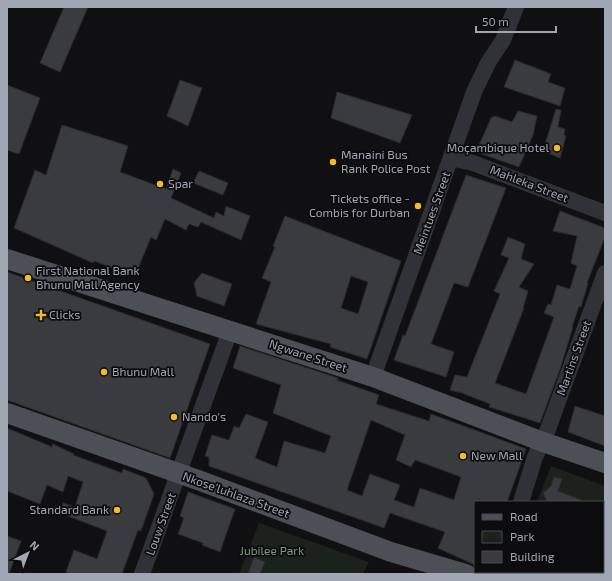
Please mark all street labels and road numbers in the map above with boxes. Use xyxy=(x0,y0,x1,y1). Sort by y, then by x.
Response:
street label: Mahleka Street xyxy=(488,162,571,205)
street label: Meintues Street xyxy=(410,169,453,256)
street label: Martins Street xyxy=(553,318,593,397)
street label: Ngwane Street xyxy=(268,336,349,374)
street label: Nkose'luhlaza Street xyxy=(181,468,292,520)
street label: Louw Street xyxy=(142,490,178,557)

